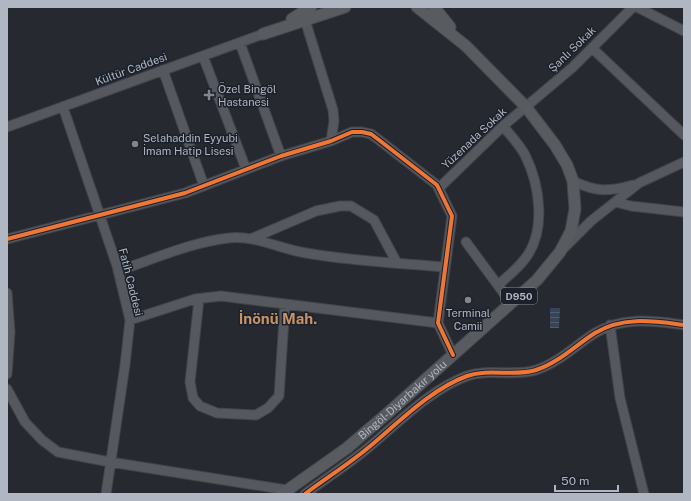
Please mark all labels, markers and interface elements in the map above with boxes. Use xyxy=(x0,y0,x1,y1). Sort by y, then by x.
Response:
street label: Şanlı Sokak xyxy=(546,24,599,75)
street label: Kültür Caddesi xyxy=(94,50,168,88)
place label: Özel Bingöl Hastanesi xyxy=(218,82,276,108)
marker: Özel Bingöl Hastanesi xyxy=(203,89,215,101)
street label: Yüzenada Sokak xyxy=(439,105,509,171)
place label: Selahaddin Eyyubi İmam Hatip Lisesi xyxy=(143,132,238,157)
marker: Selahaddin Eyyubi İmam Hatip Lisesi xyxy=(130,139,140,149)
street label: Fatih Caddesi xyxy=(117,247,145,317)
road number: D950 xyxy=(501,288,537,304)
marker: Terminal Camii xyxy=(463,295,473,305)
place label: Terminal Camii xyxy=(446,307,490,332)
district label: İnönü Mah. xyxy=(239,310,317,327)
street label: Bingöl-Diyarbakır yolu xyxy=(356,358,449,442)
scale bar xyxy=(555,467,618,493)
text: 50 m xyxy=(561,474,589,488)

